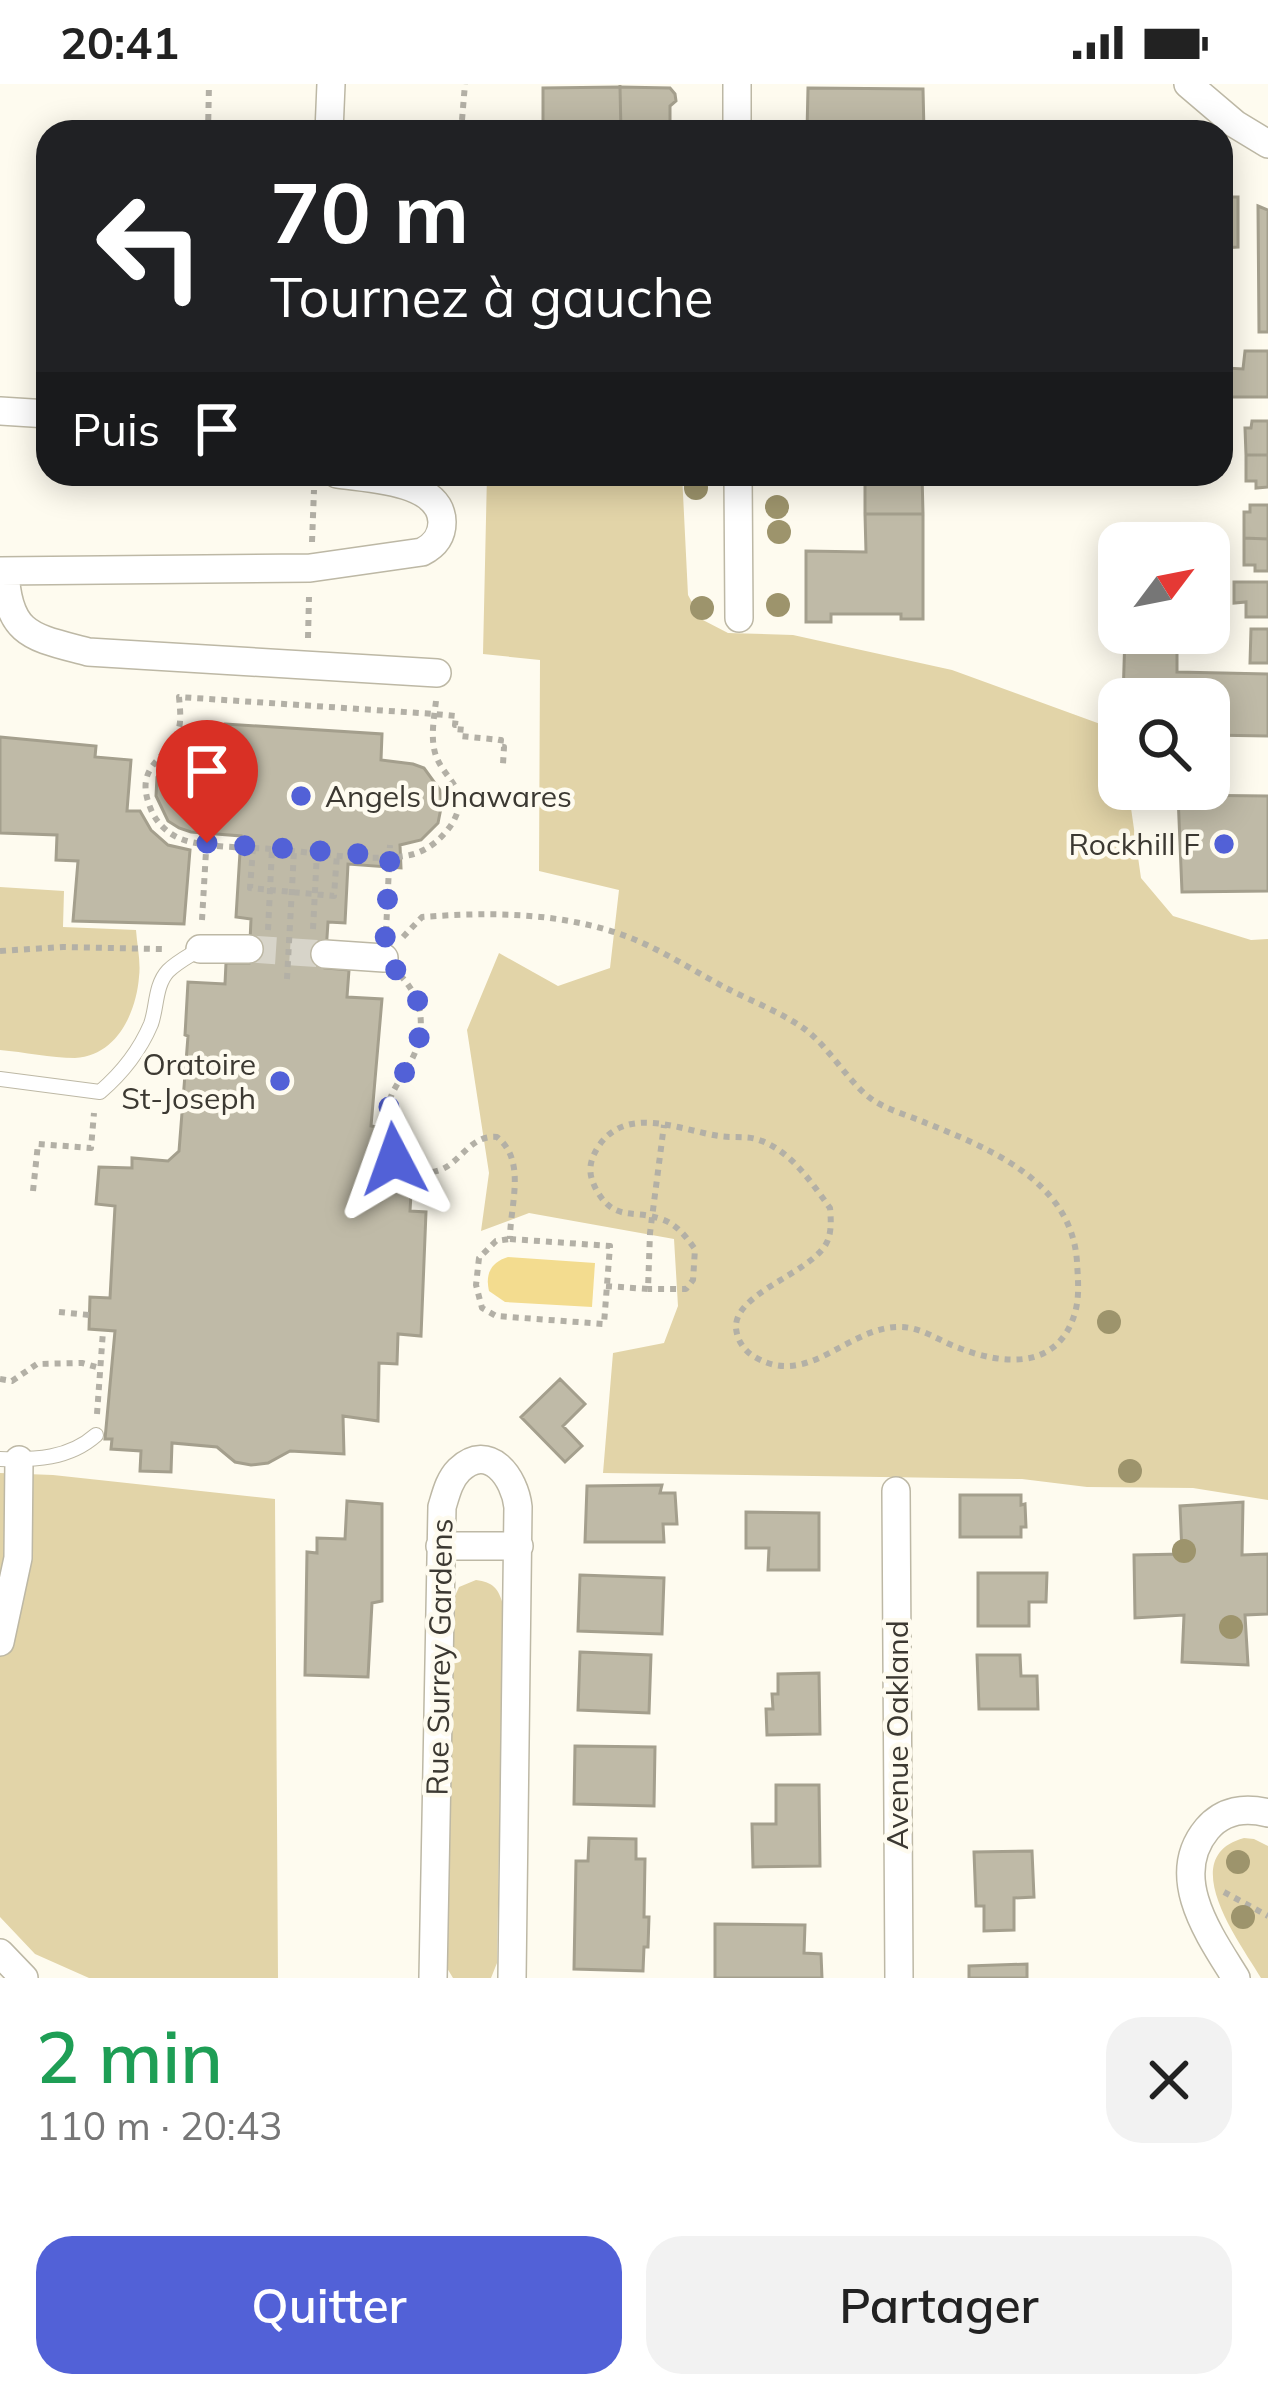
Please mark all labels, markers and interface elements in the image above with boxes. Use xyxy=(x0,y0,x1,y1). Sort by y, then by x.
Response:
text: 20:41 xyxy=(60,14,179,70)
text: 70 m xyxy=(270,159,469,264)
icon: left xyxy=(72,168,228,324)
text: Tournez à gauche xyxy=(270,263,713,331)
icon: arrive xyxy=(184,396,250,462)
text: Puis xyxy=(72,401,160,457)
north arrow xyxy=(1098,522,1230,654)
map controls xyxy=(1098,522,1230,810)
button: search xyxy=(1098,678,1230,810)
pin xyxy=(156,720,258,843)
icon: arrive xyxy=(174,738,240,804)
place label: Angels Unawares xyxy=(325,777,572,815)
marker: Angels Unawares xyxy=(288,783,314,809)
place label: Rockhill F xyxy=(1068,825,1200,863)
marker: Rockhill F xyxy=(1211,831,1237,857)
place label: Oratoire St-Joseph xyxy=(121,1045,256,1117)
marker: Oratoire St-Joseph xyxy=(267,1068,293,1094)
position arrow xyxy=(331,1096,457,1222)
street label: Rue Surrey Gardens xyxy=(418,1518,460,1796)
street label: Avenue Oakland xyxy=(878,1620,916,1850)
text: 2 min xyxy=(36,2011,223,2101)
button: close xyxy=(1106,2017,1232,2143)
text: 110 m · 20:43 xyxy=(36,2101,282,2150)
button: Quitter xyxy=(36,2236,622,2374)
button: Partager xyxy=(646,2236,1232,2374)

